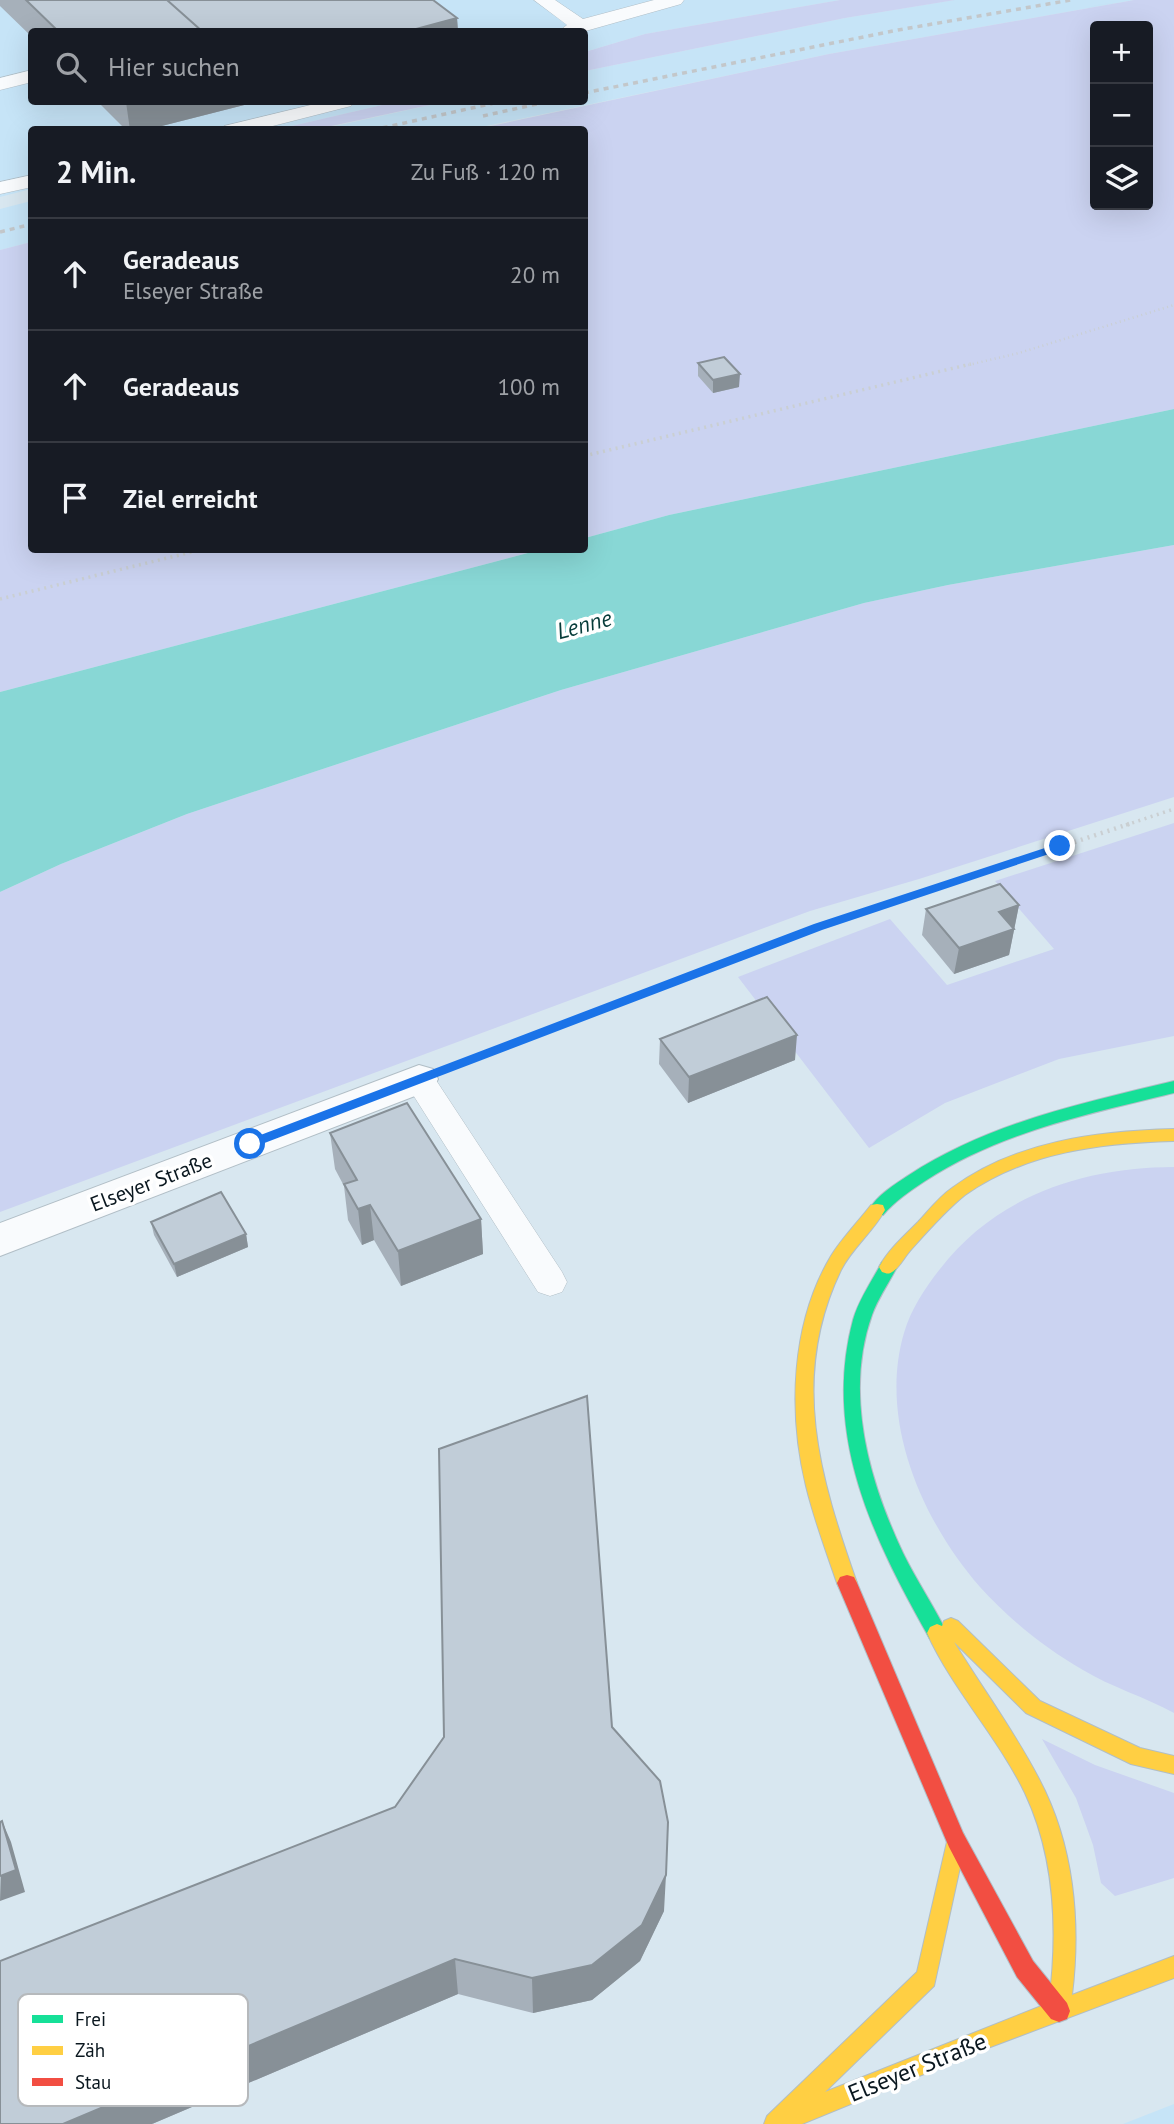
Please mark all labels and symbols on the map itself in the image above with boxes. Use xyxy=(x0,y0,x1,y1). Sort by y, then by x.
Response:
water label: Lenne xyxy=(553,603,615,645)
route end xyxy=(1044,830,1075,861)
route start xyxy=(234,1128,265,1159)
street label: Elseyer Straße xyxy=(86,1146,216,1218)
legend xyxy=(18,1994,248,2106)
text: Frei xyxy=(75,2007,106,2031)
street label: Elseyer Straße xyxy=(843,2025,991,2109)
text: Zäh xyxy=(75,2038,105,2062)
text: Stau xyxy=(75,2070,111,2094)

